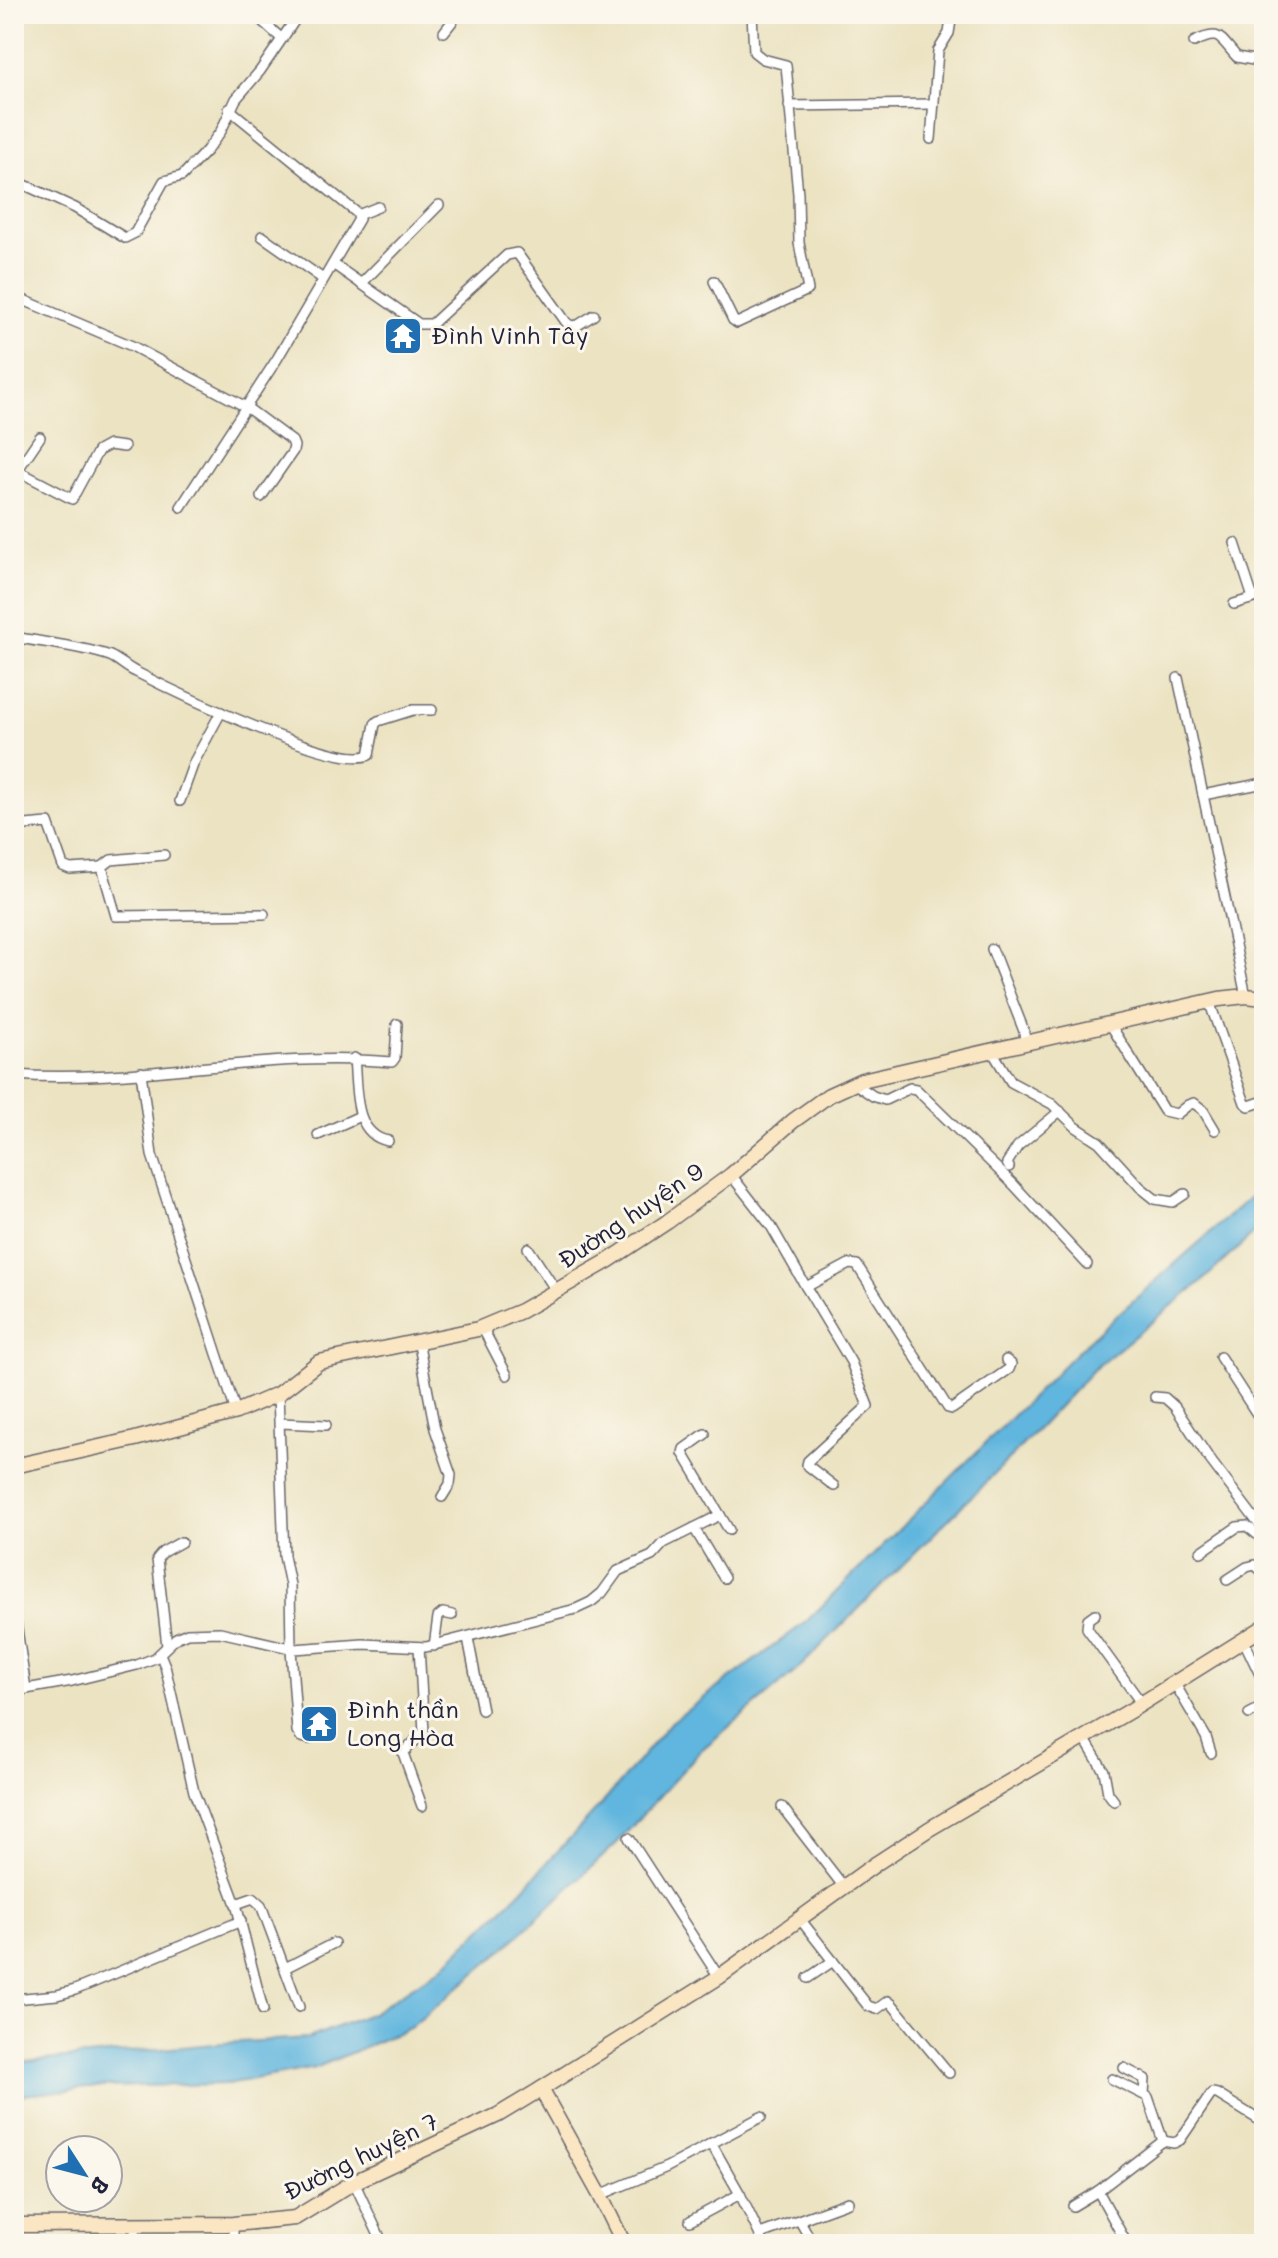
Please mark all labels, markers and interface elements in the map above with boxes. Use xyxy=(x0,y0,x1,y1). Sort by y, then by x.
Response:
temple icon: Đình Vinh Tây xyxy=(382,315,424,357)
place label: Đình Vinh Tây xyxy=(431,319,589,350)
street label: Đường huyện 9 xyxy=(552,1155,709,1275)
place label: Đình thần Long Hòa xyxy=(347,1693,459,1752)
temple icon: Đình thần Long Hòa xyxy=(298,1703,340,1745)
street label: Đường huyện 7 xyxy=(278,2105,443,2206)
north arrow xyxy=(44,2134,124,2214)
text: B xyxy=(84,2172,117,2201)

